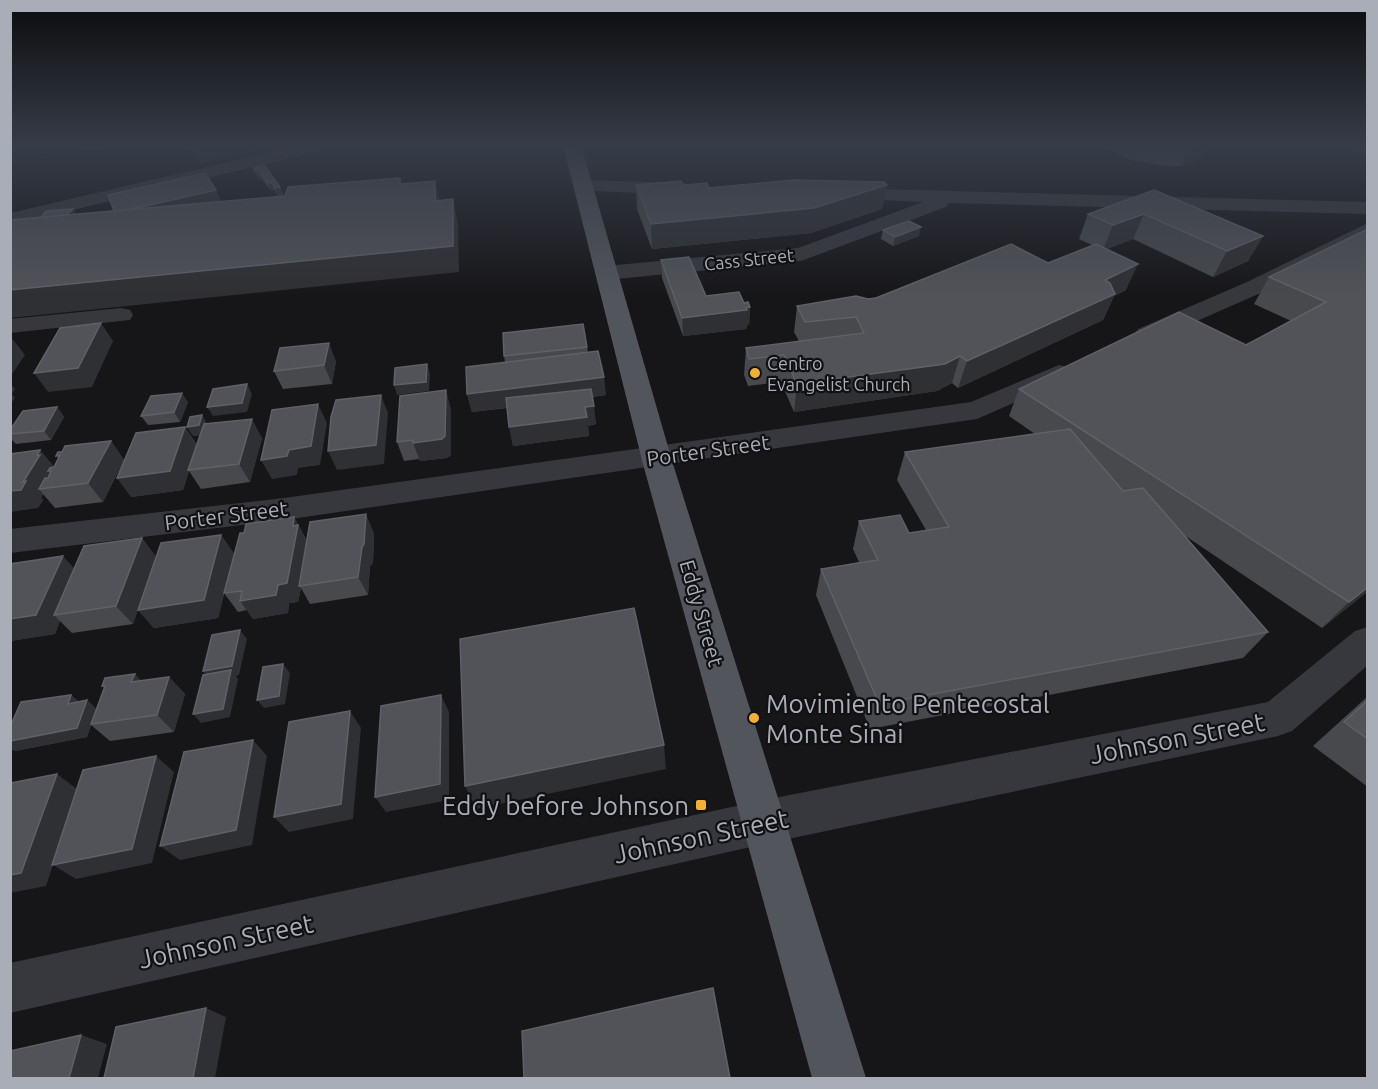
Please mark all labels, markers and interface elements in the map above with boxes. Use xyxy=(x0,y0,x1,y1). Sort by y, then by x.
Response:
street label: Cass Street xyxy=(703,244,795,274)
place label: Centro Evangelist Church xyxy=(767,353,911,394)
marker: Centro Evangelist Church xyxy=(748,366,762,380)
street label: Porter Street xyxy=(645,430,771,470)
street label: Porter Street xyxy=(163,496,289,534)
street label: Eddy Street xyxy=(675,557,729,669)
place label: Movimiento Pentecostal Monte Sinai xyxy=(766,689,1050,748)
street label: Johnson Street xyxy=(1087,707,1267,769)
marker: Movimiento Pentecostal Monte Sinai xyxy=(747,711,761,725)
place label: Eddy before Johnson xyxy=(442,791,689,820)
marker: Eddy before Johnson xyxy=(694,798,708,812)
street label: Johnson Street xyxy=(611,803,791,869)
street label: Johnson Street xyxy=(136,908,316,974)

